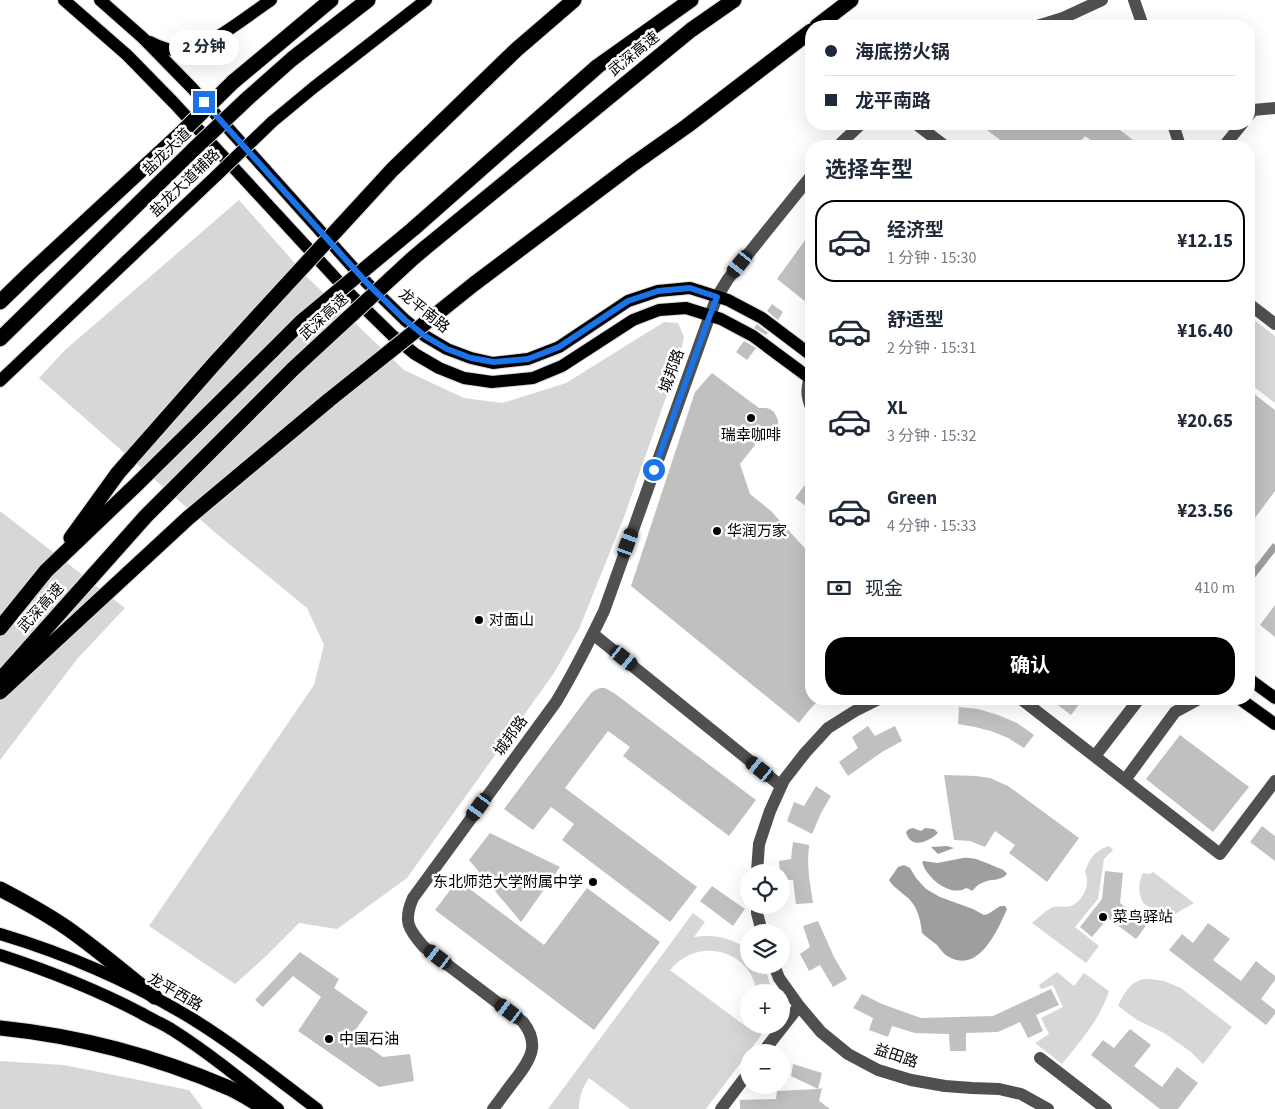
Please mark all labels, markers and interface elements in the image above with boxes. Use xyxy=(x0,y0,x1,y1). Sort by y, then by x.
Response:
street label: 武深高速 xyxy=(604,27,664,81)
callout: 2 分钟 xyxy=(169,29,239,64)
text: 2 分钟 xyxy=(182,36,226,58)
text: 海底捞火锅 xyxy=(855,39,950,66)
text: 龙平南路 xyxy=(855,88,931,115)
route end xyxy=(193,91,215,113)
street label: 盐龙大道 xyxy=(138,124,196,180)
street label: 盐龙大道辅路 xyxy=(145,144,225,222)
text: 选择车型 xyxy=(825,154,913,186)
text: 经济型 xyxy=(887,217,944,244)
icon: car xyxy=(827,219,872,264)
text: ¥12.15 xyxy=(1177,228,1233,255)
text: 1 分钟 · 15:30 xyxy=(887,247,976,269)
car xyxy=(724,248,755,280)
street label: 龙平南路 xyxy=(394,284,454,338)
street label: 武深高速 xyxy=(295,289,353,345)
text: 舒适型 xyxy=(887,307,944,334)
icon: car xyxy=(827,309,872,354)
text: ¥16.40 xyxy=(1177,318,1233,345)
text: 2 分钟 · 15:31 xyxy=(887,337,976,359)
street label: 城邦路 xyxy=(654,346,690,396)
text: XL xyxy=(887,395,908,422)
icon: car xyxy=(827,399,872,444)
text: ¥20.65 xyxy=(1177,408,1233,435)
marker: 瑞幸咖啡 xyxy=(745,412,757,424)
place label: 瑞幸咖啡 xyxy=(721,425,781,446)
text: 3 分钟 · 15:32 xyxy=(887,425,976,447)
route start xyxy=(643,459,665,481)
text: Green xyxy=(887,485,937,512)
icon: car xyxy=(827,489,872,534)
text: ¥23.56 xyxy=(1177,498,1233,525)
text: 4 分钟 · 15:33 xyxy=(887,515,976,537)
place label: 华润万家 xyxy=(727,521,787,542)
marker: 华润万家 xyxy=(711,525,723,537)
car xyxy=(615,526,640,560)
icon: cash xyxy=(825,574,853,602)
text: 现金 xyxy=(865,576,903,603)
text: 410 m xyxy=(1195,577,1235,599)
street label: 武深高速 xyxy=(13,579,69,637)
place label: 对面山 xyxy=(489,610,534,631)
marker: 对面山 xyxy=(473,614,485,626)
button: 确认 xyxy=(825,637,1235,695)
car xyxy=(607,643,640,673)
street label: 城邦路 xyxy=(489,712,533,760)
car xyxy=(743,754,776,784)
car xyxy=(464,790,493,824)
map controls xyxy=(740,864,790,1094)
button: locate xyxy=(740,864,790,914)
place label: 东北师范大学附属中学 xyxy=(433,872,583,893)
marker: 东北师范大学附属中学 xyxy=(587,876,599,888)
place label: 菜鸟驿站 xyxy=(1113,907,1173,928)
marker: 菜鸟驿站 xyxy=(1097,911,1109,923)
button: layers xyxy=(740,924,790,974)
car xyxy=(421,942,454,972)
street label: 龙平西路 xyxy=(144,968,206,1016)
button: + xyxy=(740,984,790,1034)
car xyxy=(492,996,525,1026)
place label: 中国石油 xyxy=(339,1029,399,1050)
marker: 中国石油 xyxy=(323,1033,335,1045)
street label: 益田路 xyxy=(871,1039,921,1073)
button: − xyxy=(740,1044,790,1094)

